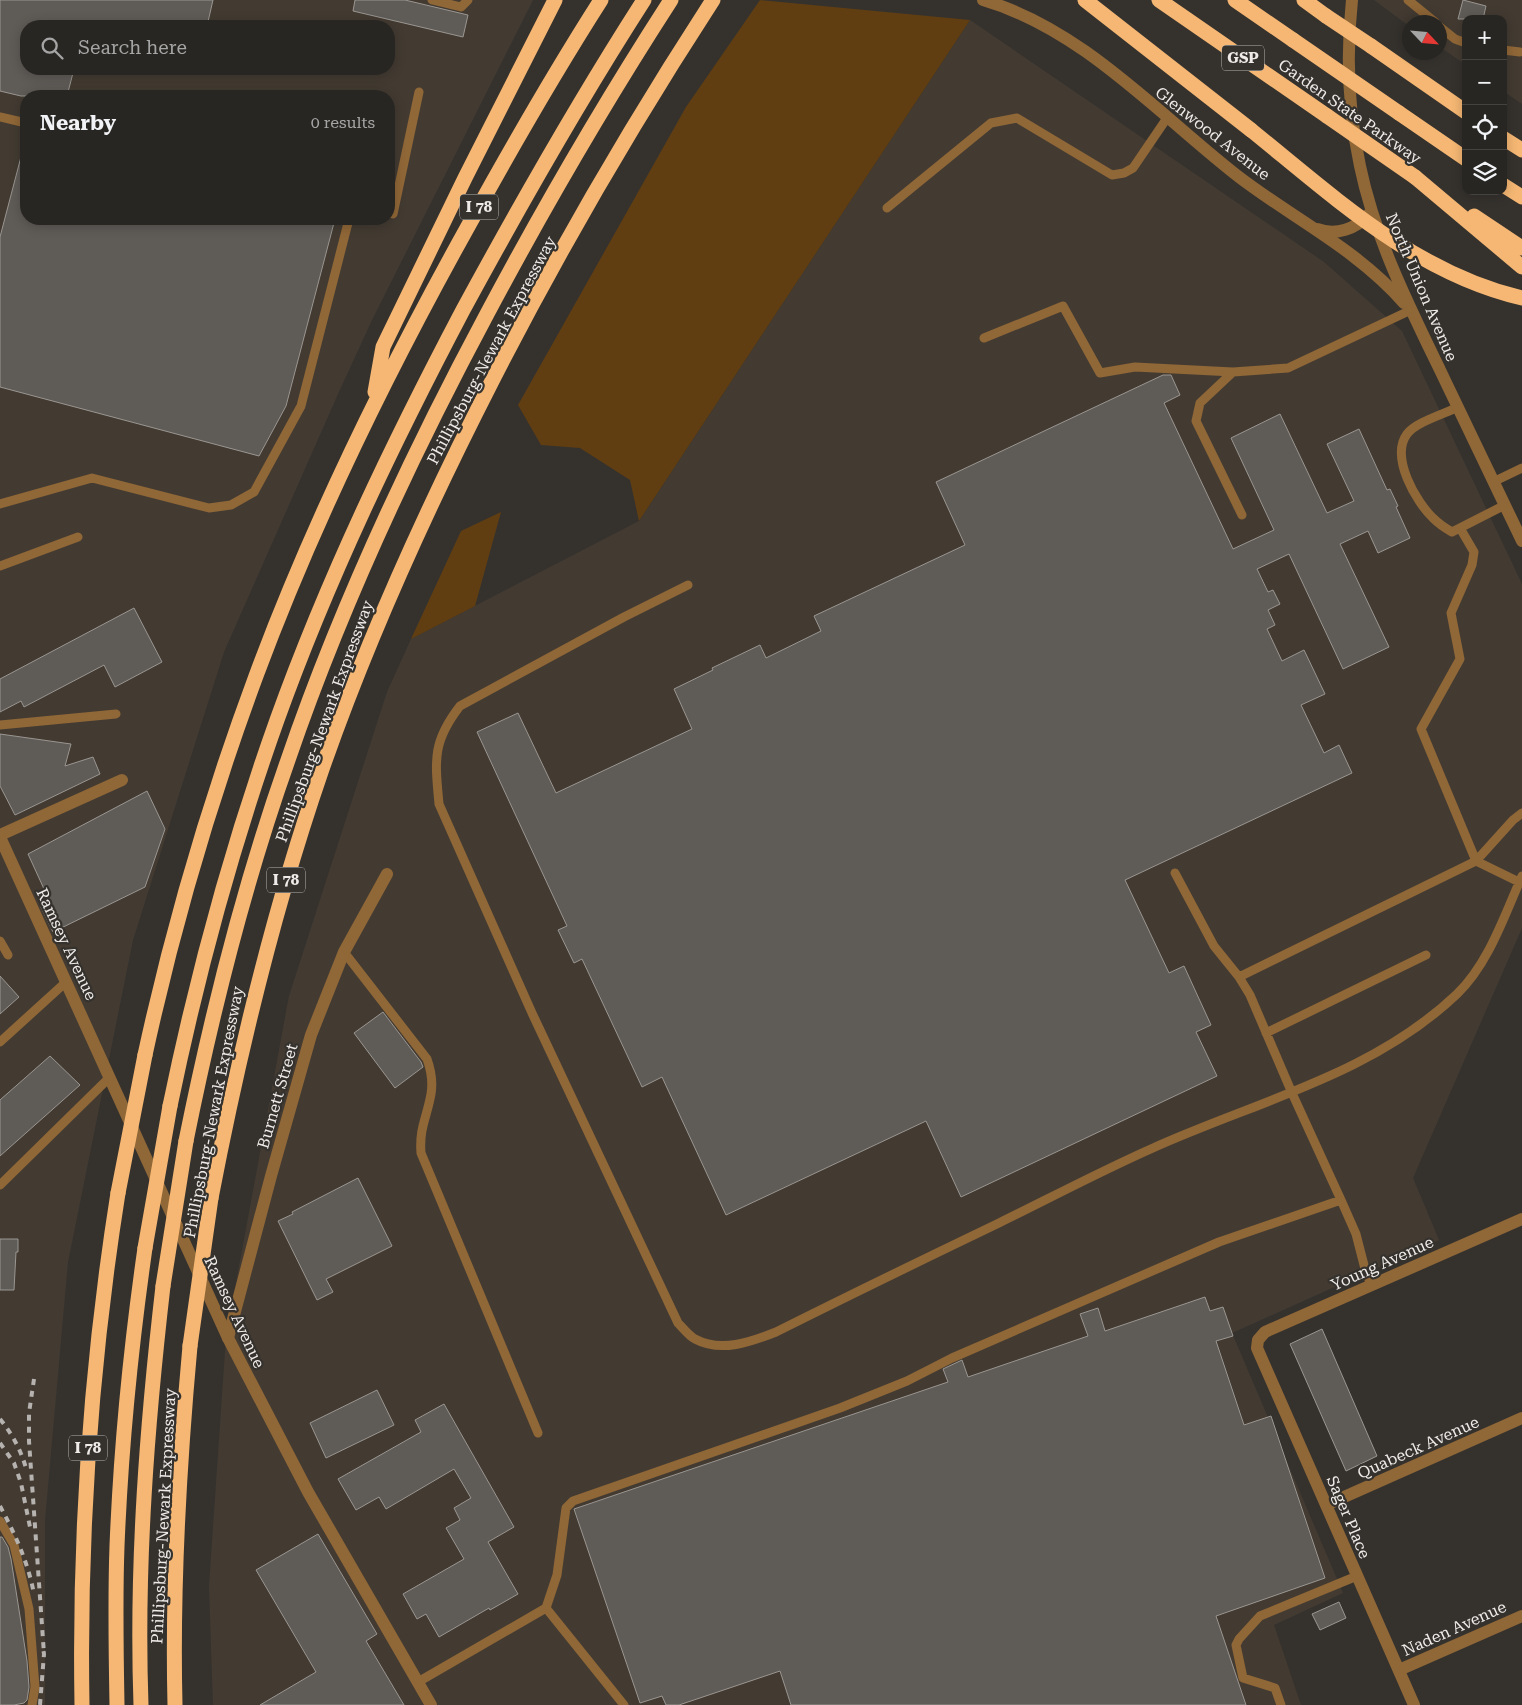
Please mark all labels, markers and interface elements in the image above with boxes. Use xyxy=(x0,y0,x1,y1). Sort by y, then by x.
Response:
north arrow xyxy=(1402,15,1447,60)
map controls xyxy=(1462,15,1507,195)
button: + xyxy=(1462,15,1507,60)
search box xyxy=(20,20,395,75)
icon: search xyxy=(38,34,66,62)
text: Search here xyxy=(78,36,187,59)
road number: GSP xyxy=(1222,46,1264,70)
street label: Garden State Parkway xyxy=(1275,55,1425,168)
button: − xyxy=(1462,60,1507,105)
street label: Glenwood Avenue xyxy=(1151,83,1274,184)
button: locate xyxy=(1462,105,1507,150)
text: Nearby xyxy=(40,111,116,135)
text: 0 results xyxy=(311,113,375,132)
button: layers xyxy=(1462,150,1507,195)
road number: I 78 xyxy=(460,194,498,220)
street label: North Union Avenue xyxy=(1382,210,1461,364)
street label: Phillipsburg-Newark Expressway xyxy=(423,232,560,468)
street label: Phillipsburg-Newark Expressway xyxy=(272,597,377,845)
road number: I 78 xyxy=(267,868,305,892)
street label: Ramsey Avenue xyxy=(32,885,101,1003)
street label: Phillipsburg-Newark Expressway xyxy=(180,984,247,1240)
street label: Burnett Street xyxy=(253,1041,302,1151)
street label: Young Avenue xyxy=(1328,1232,1437,1295)
street label: Ramsey Avenue xyxy=(200,1253,269,1371)
street label: Phillipsburg-Newark Expressway xyxy=(147,1387,180,1644)
street label: Quabeck Avenue xyxy=(1354,1412,1482,1483)
road number: I 78 xyxy=(69,1436,107,1460)
street label: Sager Place xyxy=(1323,1473,1375,1562)
street label: Naden Avenue xyxy=(1399,1597,1509,1660)

